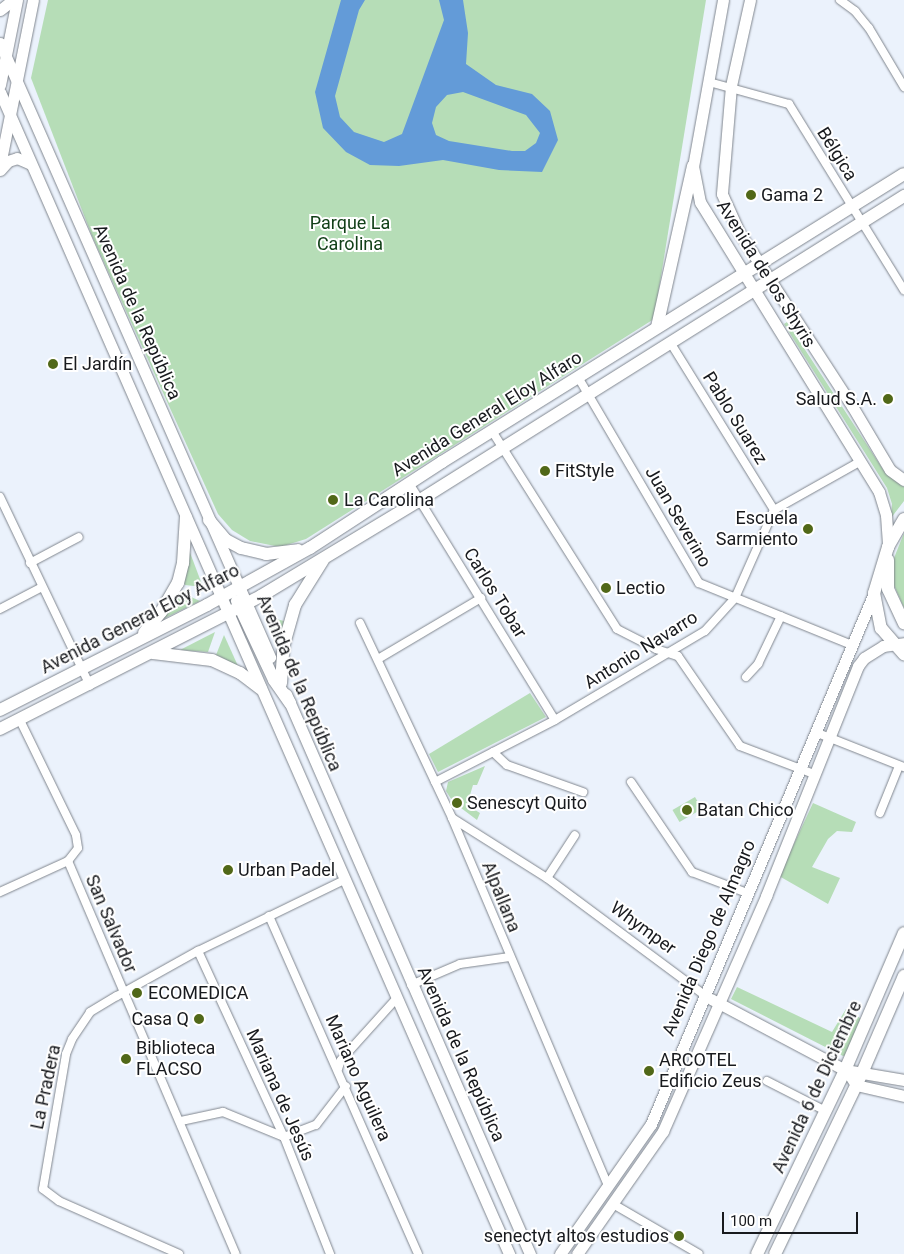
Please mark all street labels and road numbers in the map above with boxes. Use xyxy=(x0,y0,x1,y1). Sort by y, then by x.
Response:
street label: Bélgica xyxy=(812,123,862,185)
street label: Avenida de los Shyris xyxy=(712,196,820,352)
street label: Avenida de la República xyxy=(89,221,185,403)
street label: Avenida General Eloy Alfaro xyxy=(388,347,586,481)
street label: Pablo Suarez xyxy=(698,368,772,468)
street label: Juan Severino xyxy=(640,463,716,571)
street label: Carlos Tobar xyxy=(459,544,531,642)
street label: Avenida General Eloy Alfaro xyxy=(37,559,243,679)
street label: Avenida de la República xyxy=(252,591,346,775)
street label: Antonio Navarro xyxy=(580,606,702,694)
street label: Avenida Diego de Almagro xyxy=(658,837,760,1039)
street label: Alpallana xyxy=(477,859,525,935)
street label: San Salvador xyxy=(81,872,141,976)
street label: Whymper xyxy=(606,897,680,959)
street label: Avenida de la República xyxy=(413,963,509,1145)
street label: Avenida 6 de Diciembre xyxy=(768,997,866,1177)
street label: Mariano Aguilera xyxy=(320,1011,396,1145)
street label: Mariana de Jesús xyxy=(241,1026,319,1164)
street label: La Pradera xyxy=(26,1043,66,1131)

